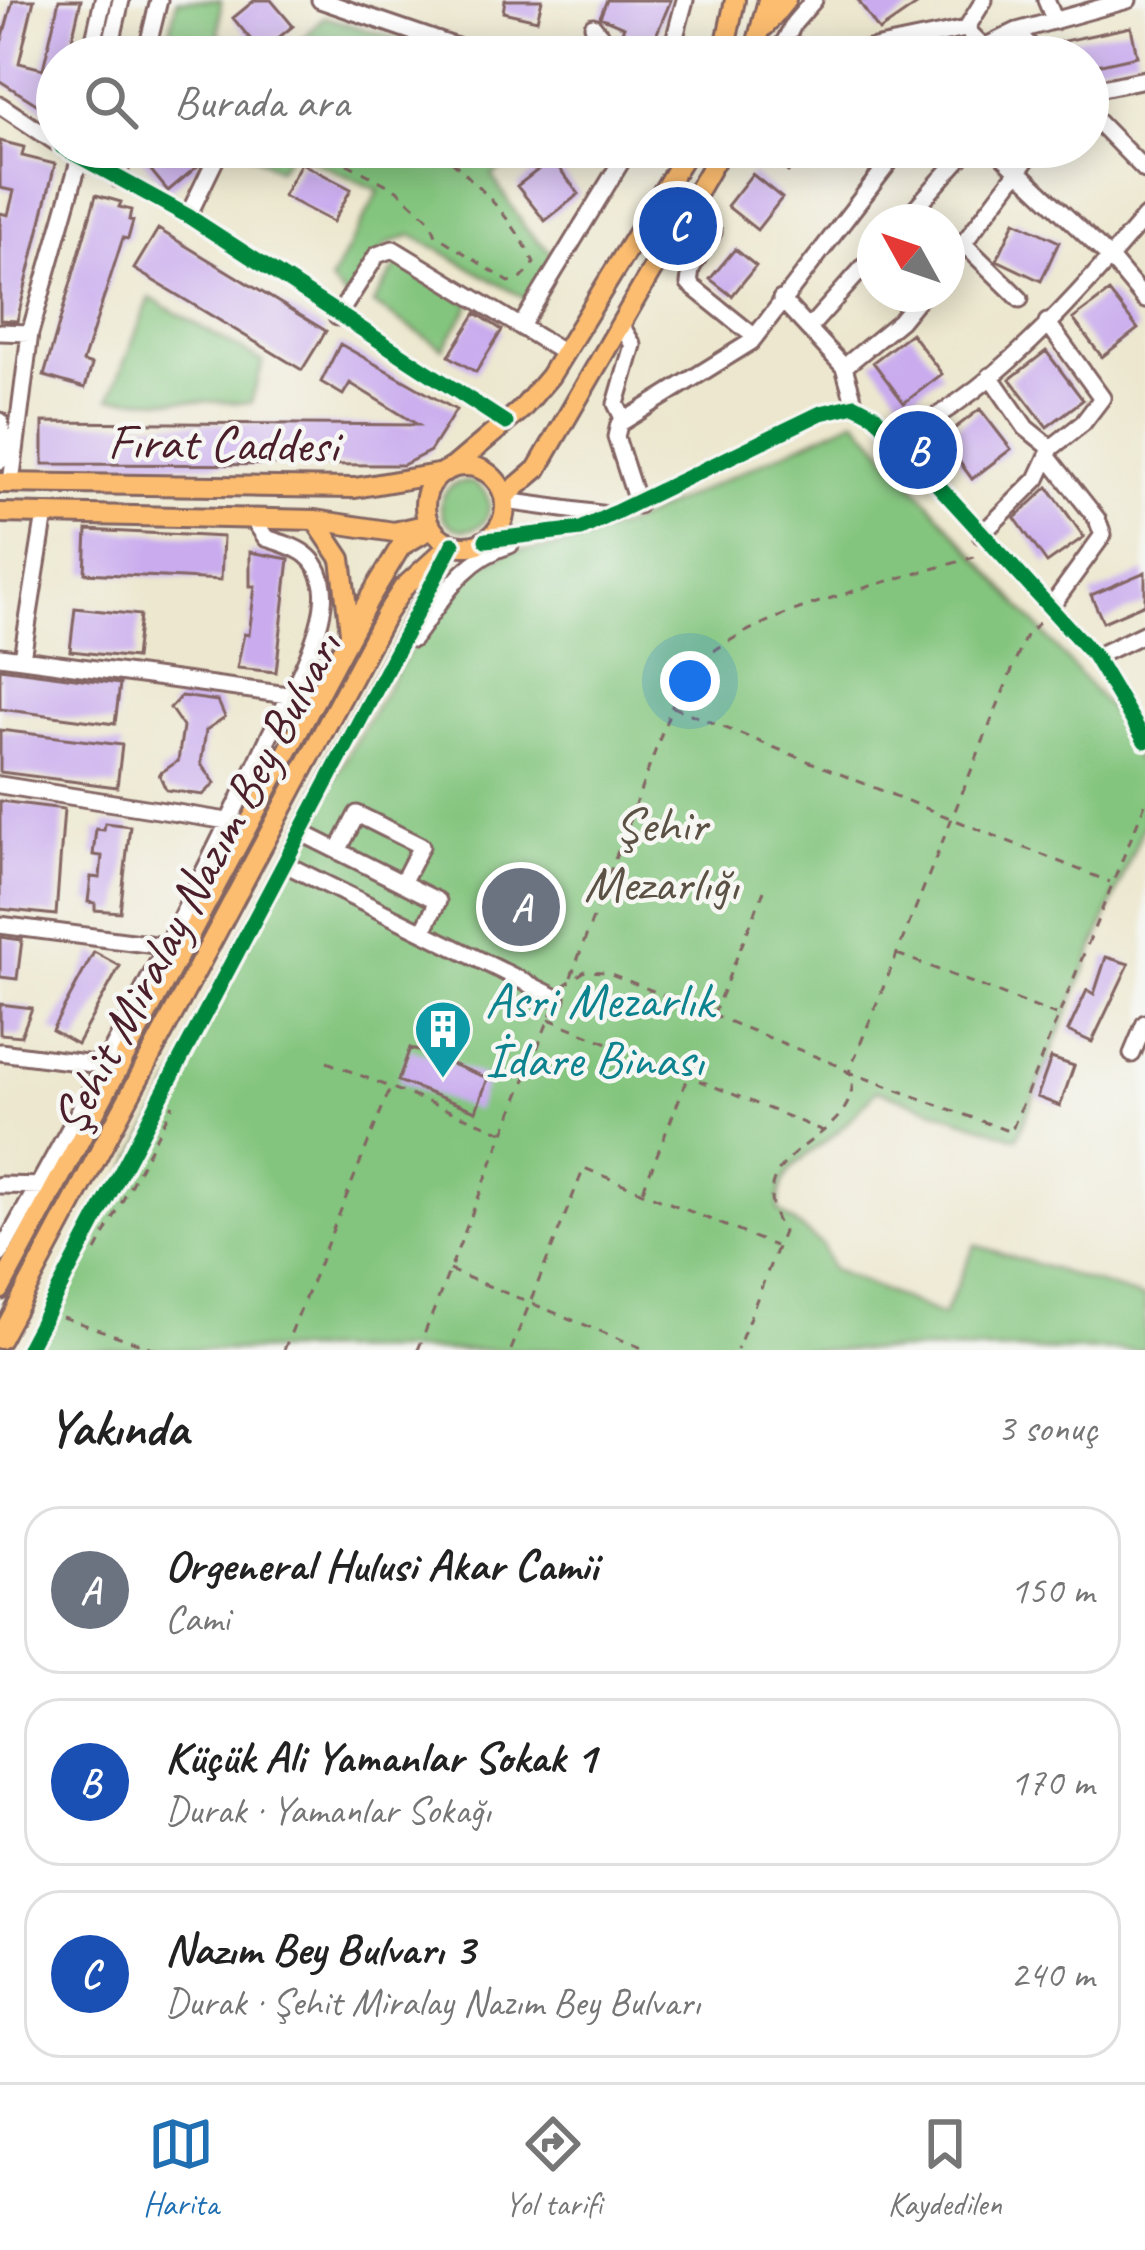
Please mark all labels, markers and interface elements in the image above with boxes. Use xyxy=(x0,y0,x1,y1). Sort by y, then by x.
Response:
search box xyxy=(36,36,1109,168)
icon: search xyxy=(78,69,144,135)
text: Burada ara xyxy=(174,74,349,131)
pin: C xyxy=(639,181,717,271)
north arrow xyxy=(857,204,965,312)
pin: B xyxy=(879,405,957,495)
street label: Fırat Caddesi xyxy=(107,409,344,477)
street label: Şehit Miralay Nazım Bey Bulvarı xyxy=(36,619,357,1145)
your location xyxy=(660,651,720,711)
park label: Şehir Mezarlığı xyxy=(584,792,740,915)
pin: A xyxy=(482,862,560,952)
place label: Asri Mezarlık İdare Binası xyxy=(485,968,717,1091)
building icon: Asri Mezarlık İdare Binası xyxy=(412,998,474,1080)
text: Yakında xyxy=(48,1396,188,1460)
text: 3 sonuç xyxy=(997,1404,1097,1453)
text: Orgeneral Hulusi Akar Camii xyxy=(165,1537,598,1594)
text: A xyxy=(80,1566,100,1615)
text: 150 m xyxy=(1010,1566,1094,1615)
text: Cami xyxy=(165,1594,230,1643)
text: Küçük Ali Yamanlar Sokak 1 xyxy=(165,1729,596,1786)
text: B xyxy=(80,1758,100,1807)
text: 170 m xyxy=(1010,1758,1094,1807)
text: Durak · Yamanlar Sokağı xyxy=(165,1786,490,1835)
text: Nazım Bey Bulvarı 3 xyxy=(165,1921,474,1978)
text: C xyxy=(81,1950,99,1999)
text: 240 m xyxy=(1010,1950,1094,1999)
text: Durak · Şehit Miralay Nazım Bey Bulvarı xyxy=(165,1978,700,2027)
tab: Harita xyxy=(143,2111,219,2225)
tab: Yol tarifi xyxy=(505,2111,602,2225)
tab: Kaydedilen xyxy=(888,2111,1002,2225)

